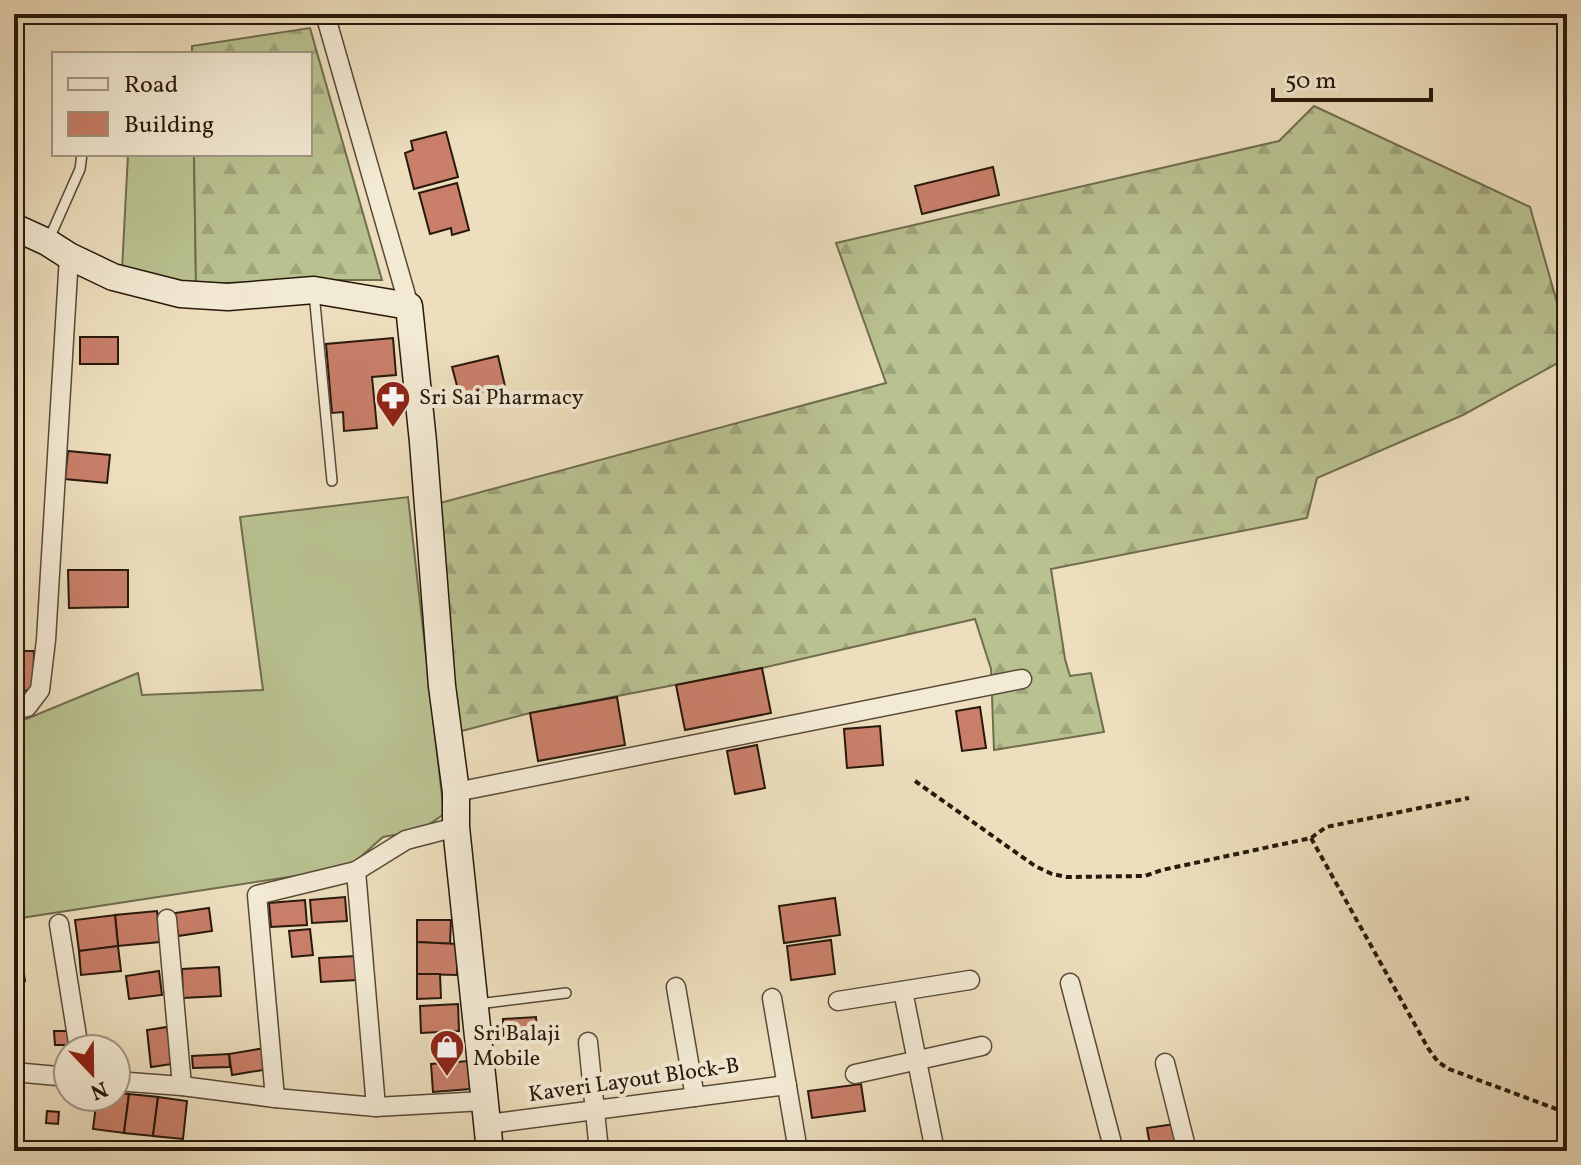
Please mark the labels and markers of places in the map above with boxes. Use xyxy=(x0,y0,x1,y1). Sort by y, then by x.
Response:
pharmacy icon: Sri Sai Pharmacy xyxy=(374,379,412,429)
place label: Sri Sai Pharmacy xyxy=(419,383,584,414)
place label: Sri Balaji Mobile xyxy=(473,1019,560,1075)
shop icon: Sri Balaji Mobile xyxy=(428,1028,466,1078)

